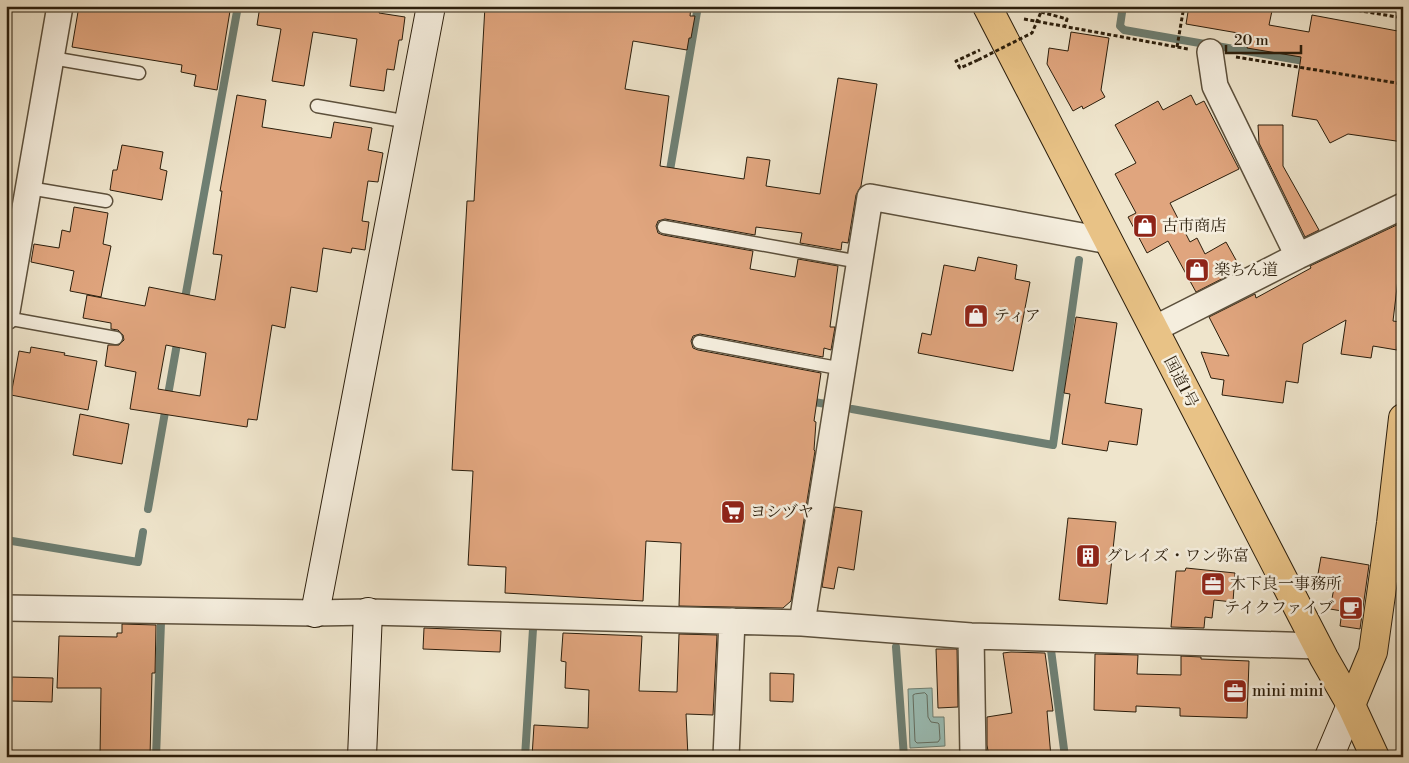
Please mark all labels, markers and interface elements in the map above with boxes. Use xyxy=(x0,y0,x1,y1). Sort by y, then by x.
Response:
scale bar xyxy=(1226,22,1302,54)
text: 20 m xyxy=(1234,31,1269,50)
shop icon: 古市商店 xyxy=(1132,213,1158,239)
place label: 古市商店 xyxy=(1162,216,1226,236)
shop icon: 楽ちん道 xyxy=(1184,257,1210,283)
place label: 楽ちん道 xyxy=(1214,260,1278,280)
shop icon: ティア xyxy=(963,303,989,329)
place label: ティア xyxy=(994,306,1041,326)
street label: 国道1号 xyxy=(1160,353,1202,411)
supermarket icon: ヨシヅヤ xyxy=(720,499,746,525)
place label: ヨシヅヤ xyxy=(750,502,814,522)
building icon: グレイズ・ワン弥富 xyxy=(1075,543,1101,569)
place label: グレイズ・ワン弥富 xyxy=(1106,546,1249,566)
office icon: 木下良一事務所 xyxy=(1200,571,1226,597)
place label: 木下良一事務所 xyxy=(1230,574,1342,594)
cafe icon: テイクファイブ xyxy=(1338,595,1364,621)
place label: テイクファイブ xyxy=(1224,598,1334,618)
office icon: mini mini xyxy=(1222,678,1248,704)
place label: mini mini xyxy=(1252,681,1324,701)

